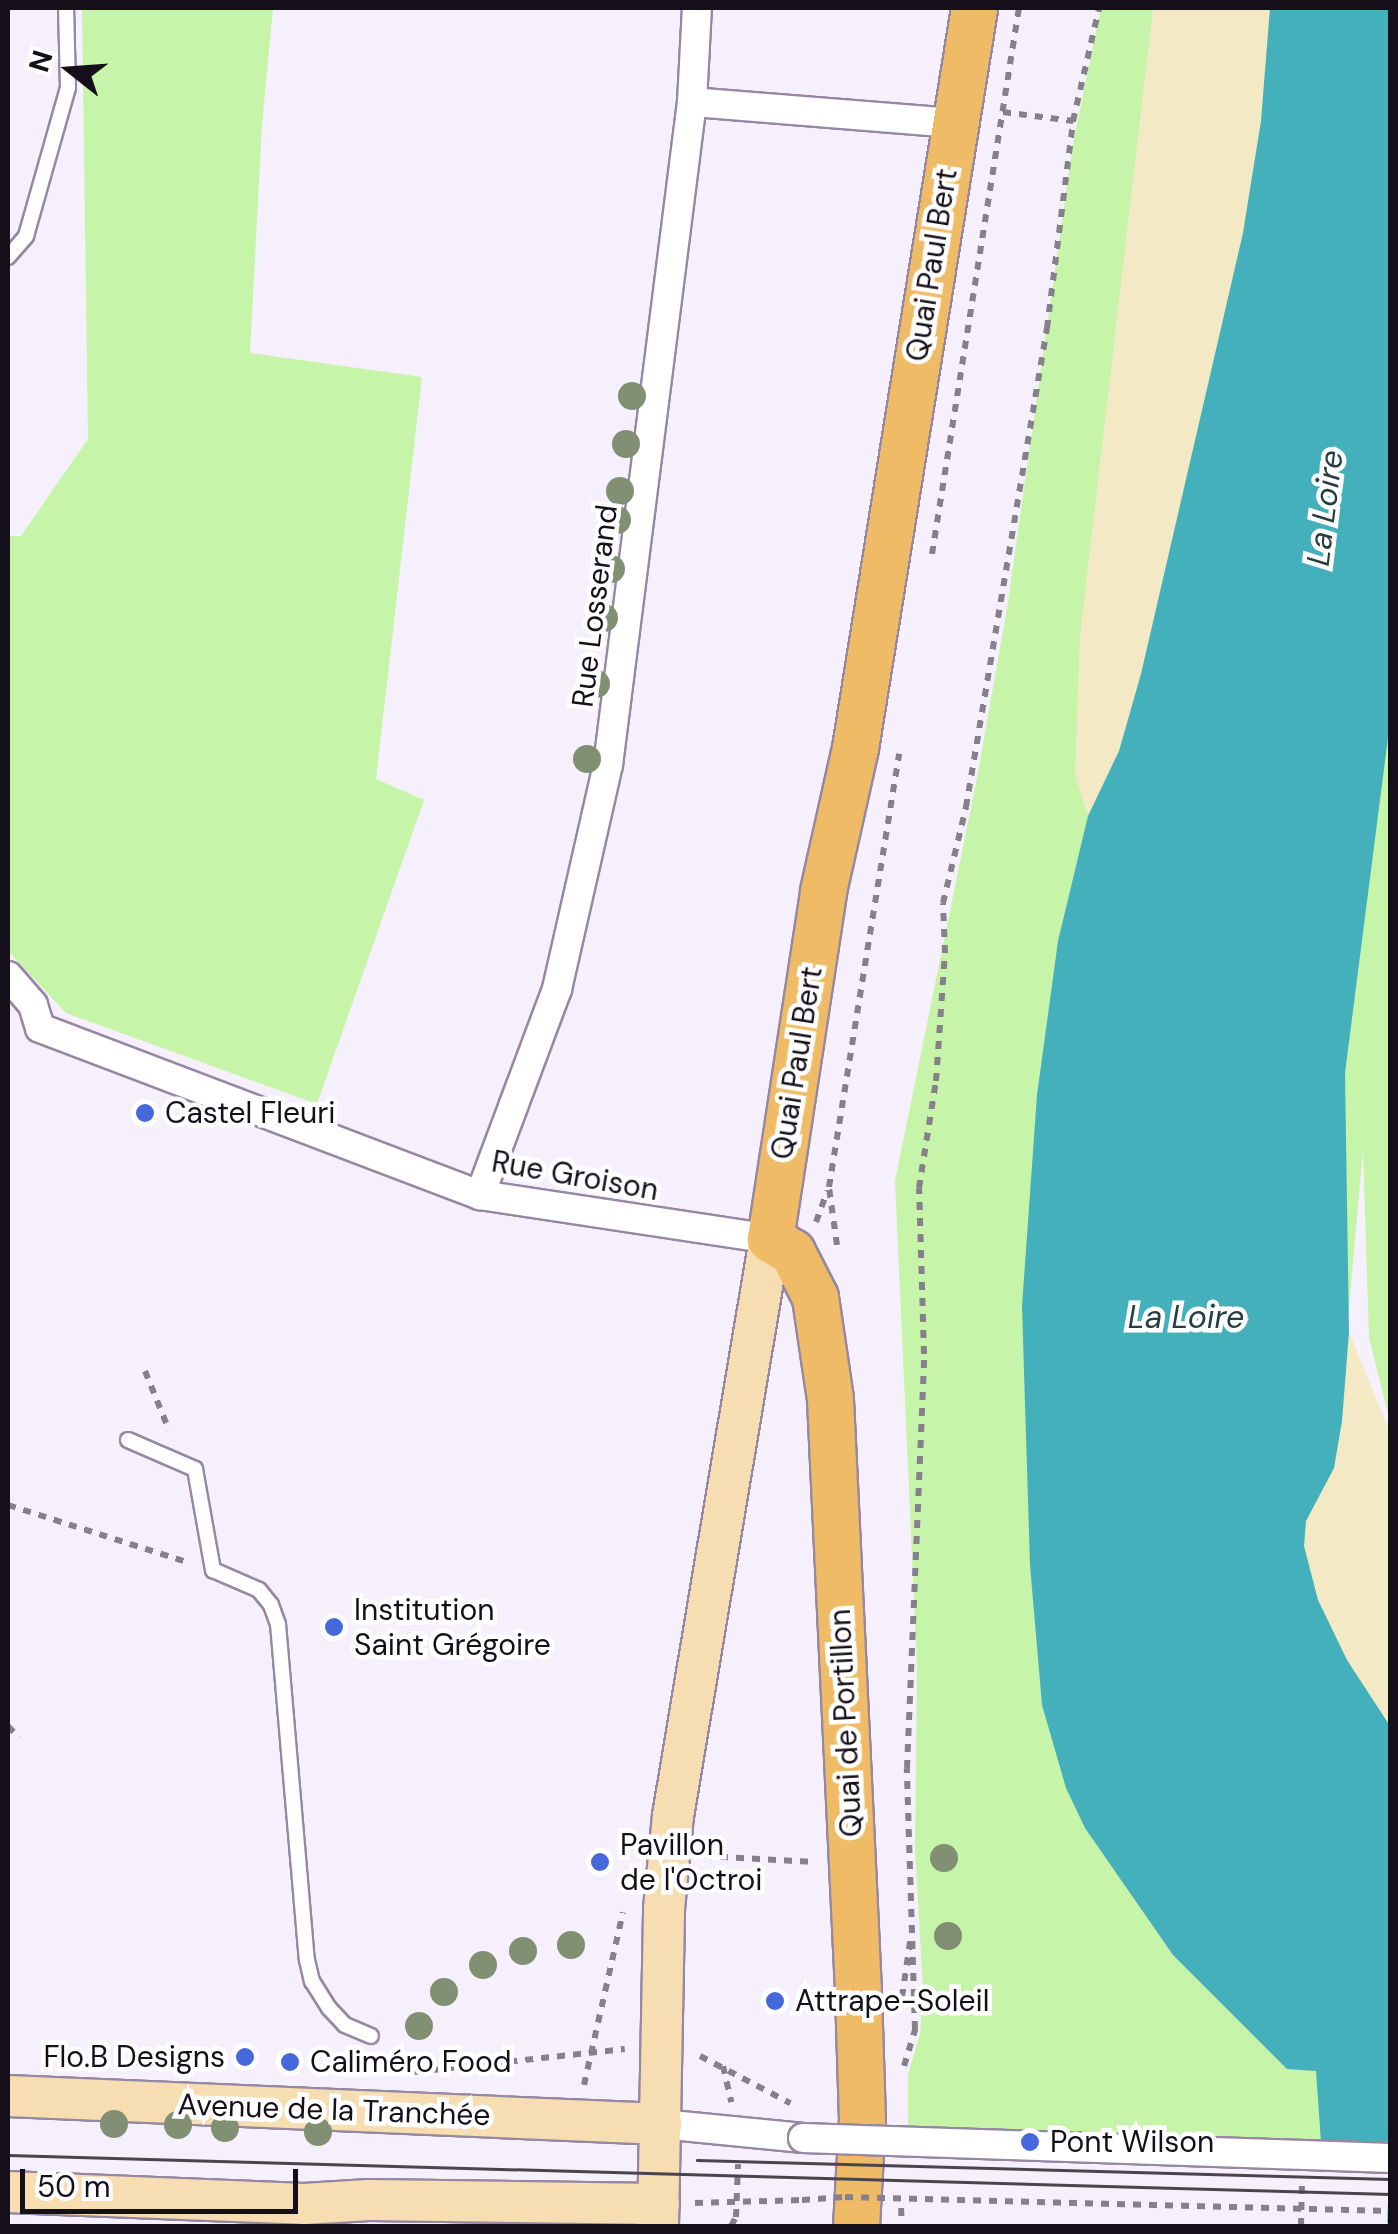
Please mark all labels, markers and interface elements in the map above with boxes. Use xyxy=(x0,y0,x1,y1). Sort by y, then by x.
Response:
north arrow xyxy=(20,20,120,120)
text: N xyxy=(20,46,62,76)
street label: Quai Paul Bert xyxy=(899,166,965,364)
water label: La Loire xyxy=(1299,448,1351,568)
street label: Rue Losserand xyxy=(565,503,625,709)
street label: Quai Paul Bert xyxy=(764,964,830,1162)
place label: Castel Fleuri xyxy=(165,1095,336,1131)
marker: Castel Fleuri xyxy=(134,1102,156,1124)
street label: Rue Groison xyxy=(489,1144,661,1208)
water label: La Loire xyxy=(1128,1298,1244,1336)
place label: Institution Saint Grégoire xyxy=(354,1592,551,1662)
street label: Quai de Portillon xyxy=(822,1608,870,1838)
marker: Institution Saint Grégoire xyxy=(323,1616,345,1638)
place label: Pavillon de l'Octroi xyxy=(620,1827,763,1898)
marker: Pavillon de l'Octroi xyxy=(589,1851,611,1873)
place label: Attrape-Soleil xyxy=(795,1983,989,2019)
marker: Attrape-Soleil xyxy=(764,1990,786,2012)
place label: Flo.B Designs xyxy=(44,2039,225,2075)
place label: Caliméro Food xyxy=(310,2044,512,2080)
marker: Flo.B Designs xyxy=(234,2046,256,2068)
marker: Caliméro Food xyxy=(279,2051,301,2073)
street label: Avenue de la Tranchée xyxy=(177,2087,491,2133)
place label: Pont Wilson xyxy=(1050,2124,1214,2160)
marker: Pont Wilson xyxy=(1019,2131,1041,2153)
scale bar xyxy=(25,2149,302,2211)
text: 50 m xyxy=(37,2167,111,2206)

